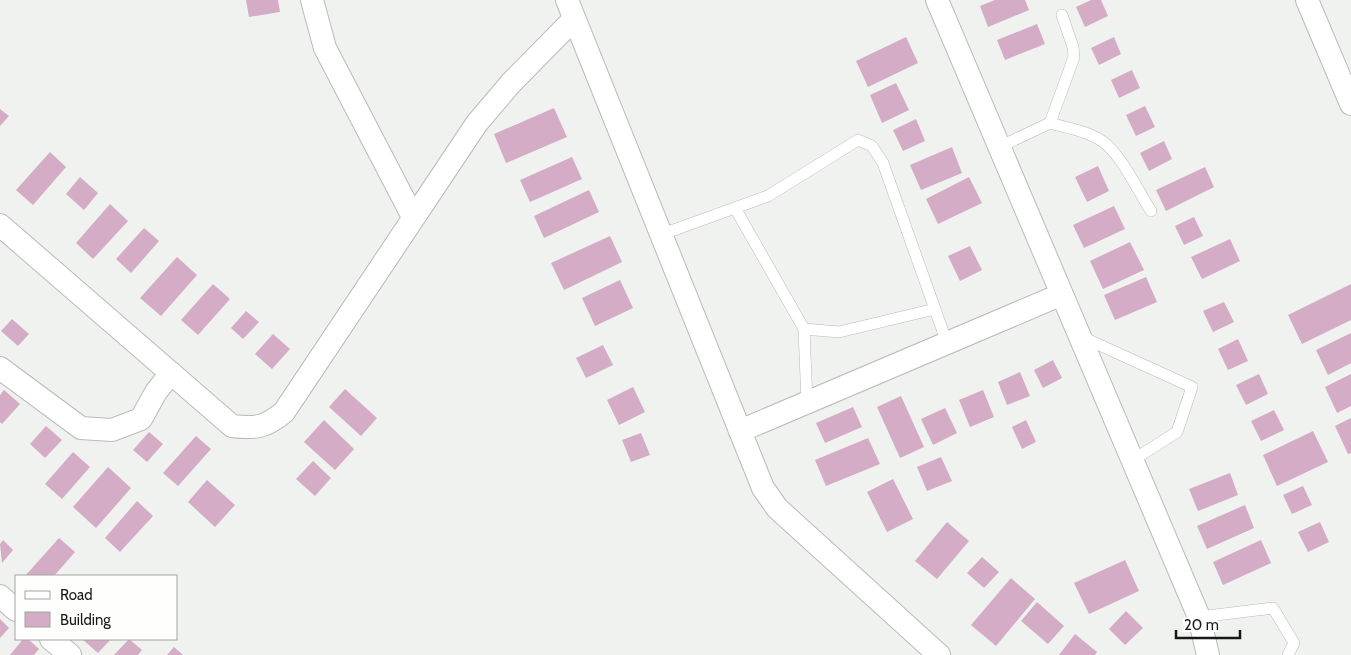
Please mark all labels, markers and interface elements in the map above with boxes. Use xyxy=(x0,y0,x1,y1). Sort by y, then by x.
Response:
legend xyxy=(15,575,178,640)
text: Road xyxy=(60,586,93,604)
scale bar xyxy=(1176,608,1240,640)
text: Building xyxy=(60,611,111,629)
text: 20 m xyxy=(1184,616,1219,634)

